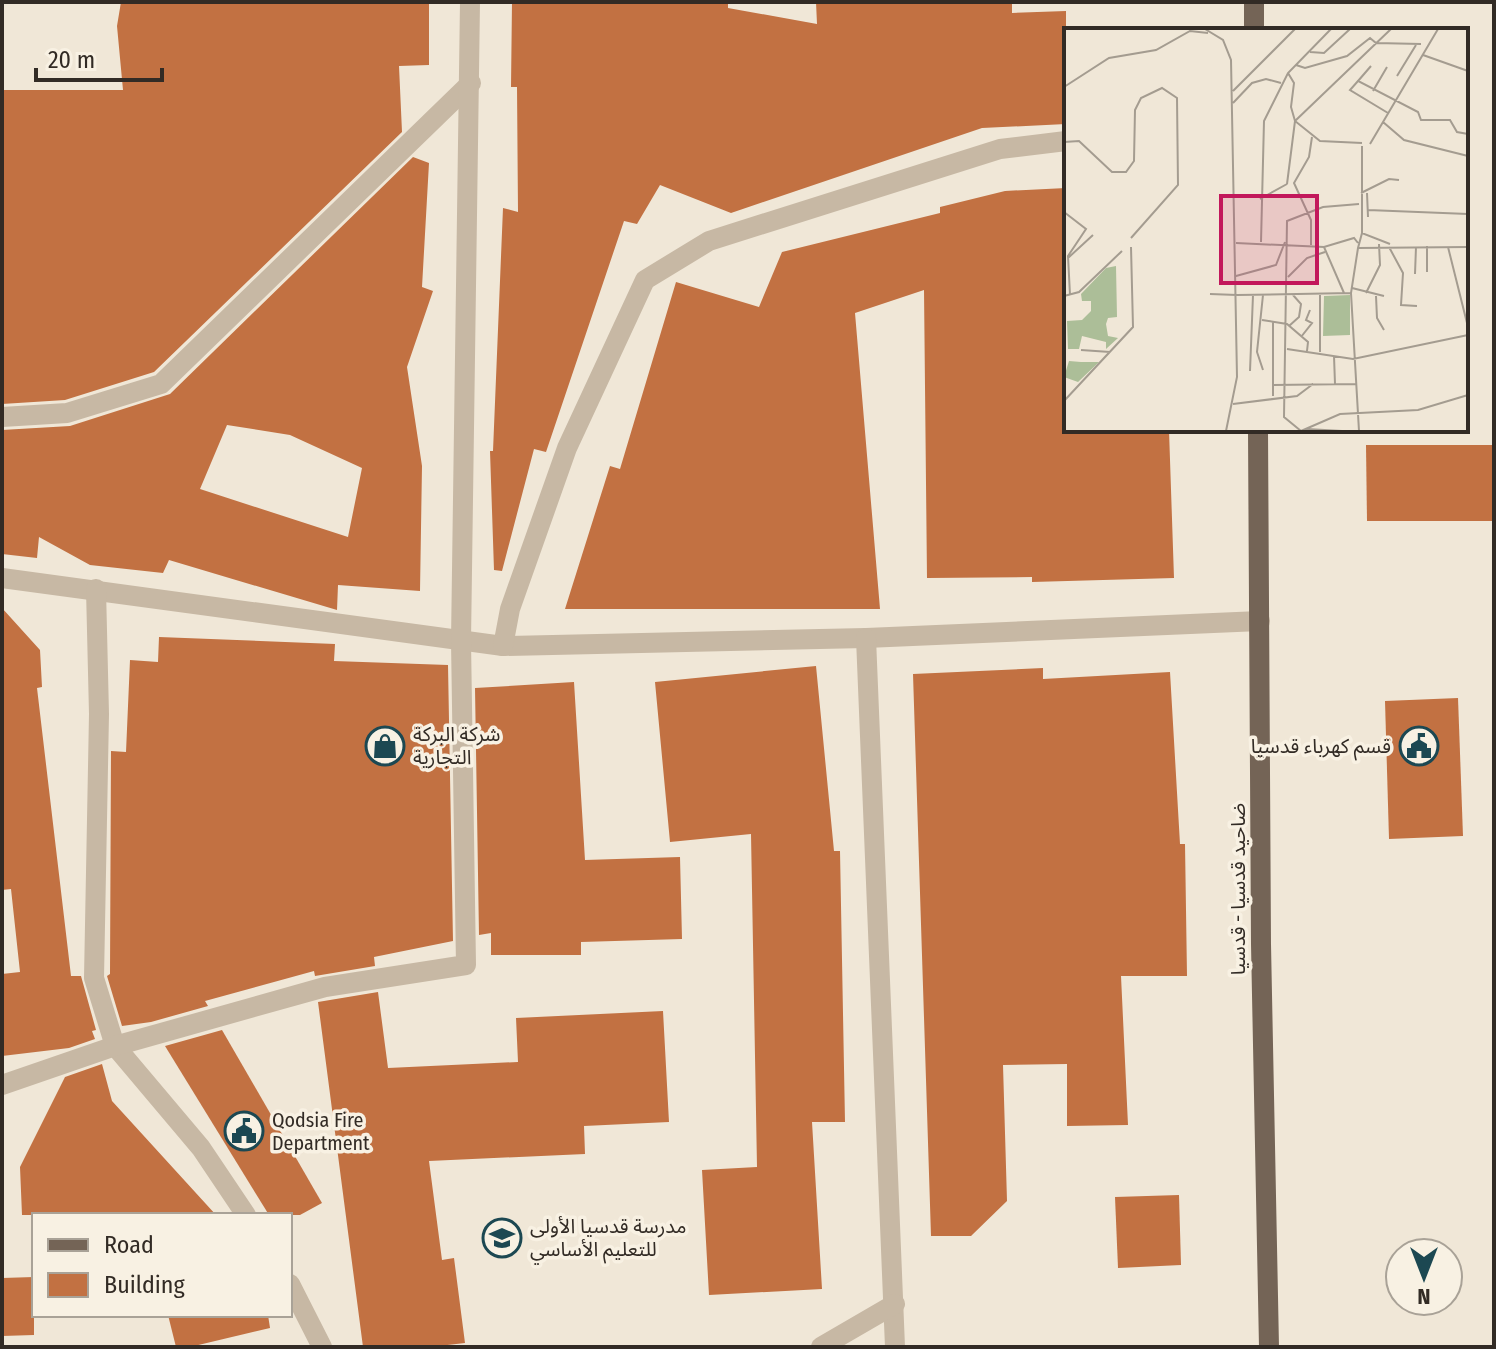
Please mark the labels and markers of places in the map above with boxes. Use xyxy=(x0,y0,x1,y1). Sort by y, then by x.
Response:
place label: شركة البركة التجارية xyxy=(413,722,500,769)
shop icon: شركة البركة التجارية xyxy=(364,725,406,767)
public building icon: قسم كهرباء قدسيا xyxy=(1398,725,1440,767)
place label: قسم كهرباء قدسيا xyxy=(1251,734,1391,761)
place label: Qodsia Fire Department xyxy=(272,1108,370,1155)
public building icon: Qodsia Fire Department xyxy=(223,1110,265,1152)
place label: مدرسة قدسيا الأولى للتعليم الأساسي xyxy=(530,1214,686,1265)
school or university icon: مدرسة قدسيا الأولى للتعليم الأساسي xyxy=(481,1217,523,1259)

